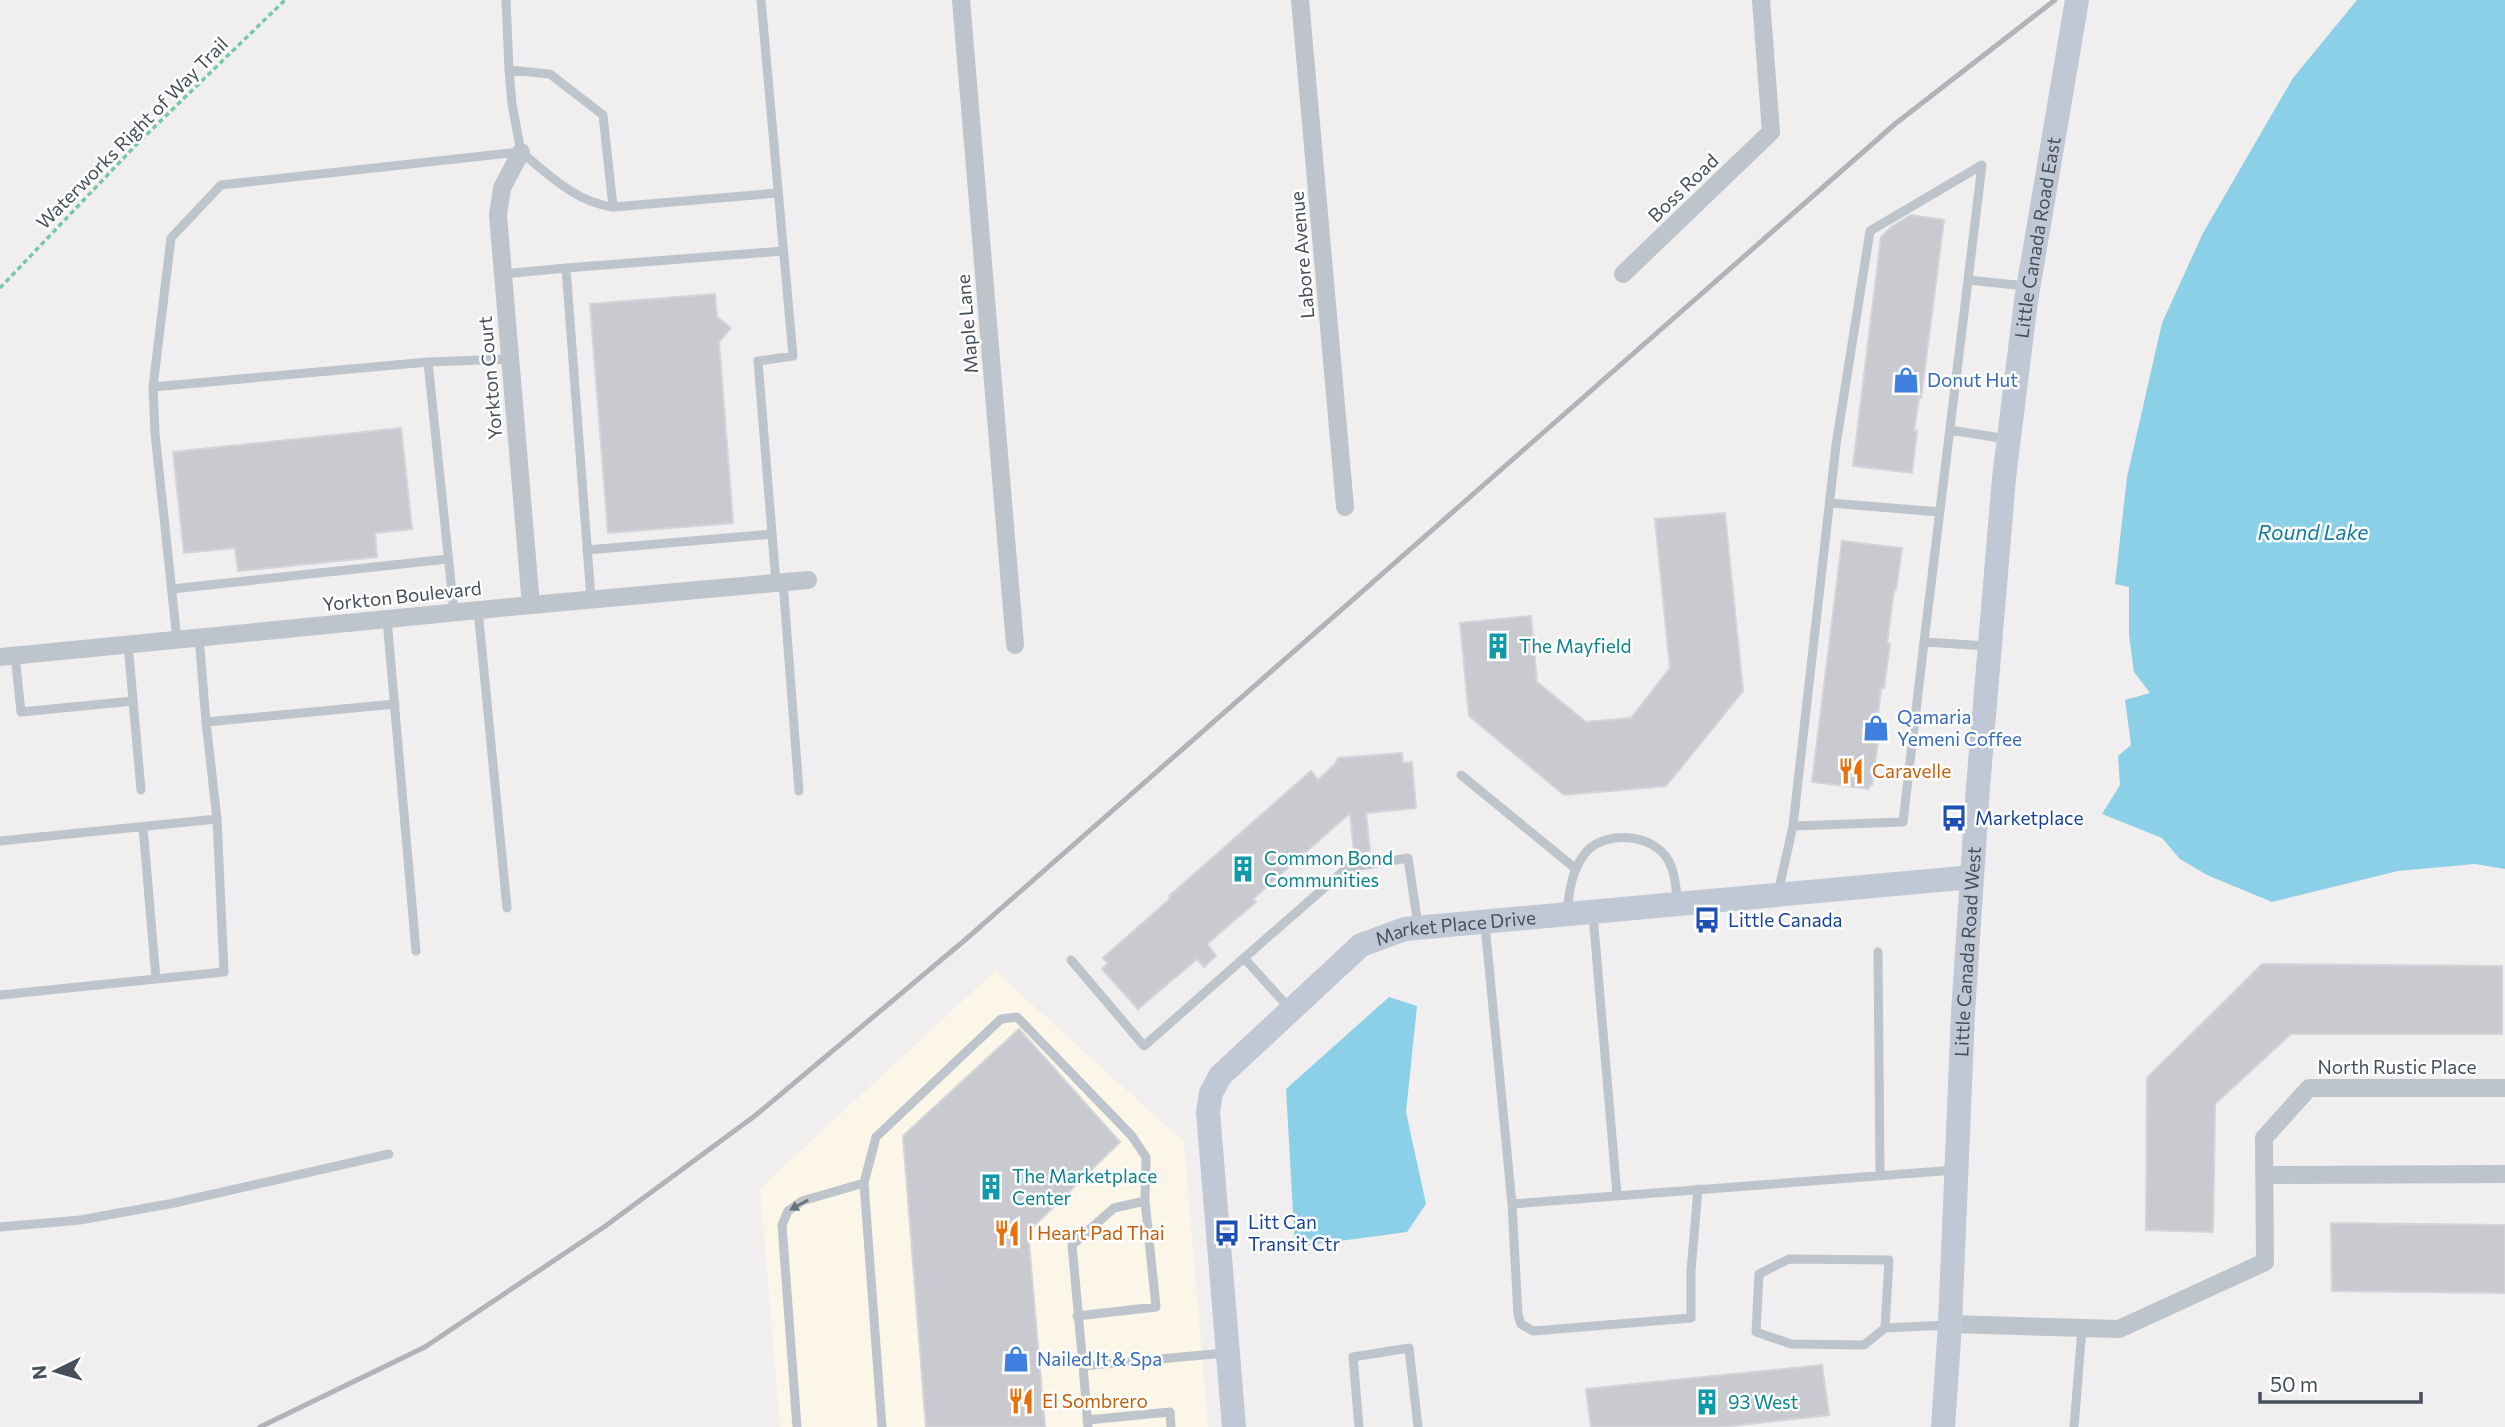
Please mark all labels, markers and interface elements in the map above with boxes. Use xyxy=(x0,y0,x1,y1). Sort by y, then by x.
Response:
street label: Waterworks Right of Way Trail xyxy=(31,32,232,233)
street label: Little Canada Road East xyxy=(2009,135,2065,339)
street label: Boss Road xyxy=(1643,149,1723,227)
street label: Labore Avenue xyxy=(1284,190,1319,320)
street label: Maple Lane xyxy=(951,274,982,375)
street label: Yorkton Court xyxy=(473,315,506,441)
shop icon: Donut Hut xyxy=(1891,365,1921,395)
place label: Donut Hut xyxy=(1927,368,2018,391)
water label: Round Lake xyxy=(2258,519,2368,544)
street label: Yorkton Boulevard xyxy=(321,576,483,615)
building icon: The Mayfield xyxy=(1483,631,1513,661)
place label: The Mayfield xyxy=(1519,634,1632,657)
place label: Qamaria Yemeni Coffee xyxy=(1897,705,2022,750)
shop icon: Qamaria Yemeni Coffee xyxy=(1861,713,1891,743)
restaurant icon: Caravelle xyxy=(1836,756,1866,786)
place label: Caravelle xyxy=(1872,759,1951,782)
bus stop icon: Marketplace xyxy=(1939,803,1969,833)
place label: Marketplace xyxy=(1975,806,2084,829)
place label: Common Bond Communities xyxy=(1264,846,1393,891)
street label: Little Canada Road West xyxy=(1949,846,1985,1057)
building icon: Common Bond Communities xyxy=(1228,854,1258,884)
street label: Market Place Drive xyxy=(1372,905,1537,950)
bus stop icon: Little Canada xyxy=(1692,905,1722,935)
place label: Little Canada xyxy=(1728,908,1843,931)
street label: North Rustic Place xyxy=(2317,1055,2477,1078)
place label: The Marketplace Center xyxy=(1012,1164,1157,1209)
building icon: The Marketplace Center xyxy=(976,1172,1006,1202)
one-way arrow xyxy=(790,1199,809,1211)
place label: Litt Can Transit Ctr xyxy=(1248,1210,1340,1255)
restaurant icon: I Heart Pad Thai xyxy=(992,1218,1022,1248)
bus stop icon: Litt Can Transit Ctr xyxy=(1212,1218,1242,1248)
place label: I Heart Pad Thai xyxy=(1028,1221,1165,1244)
north arrow xyxy=(21,1336,91,1406)
shop icon: Nailed It & Spa xyxy=(1001,1344,1031,1374)
place label: Nailed It & Spa xyxy=(1037,1347,1162,1370)
scale bar xyxy=(2260,1360,2421,1404)
text: N xyxy=(26,1364,51,1381)
text: 50 m xyxy=(2270,1371,2318,1396)
restaurant icon: El Sombrero xyxy=(1006,1386,1036,1416)
building icon: 93 West xyxy=(1692,1387,1722,1417)
place label: El Sombrero xyxy=(1042,1389,1148,1412)
place label: 93 West xyxy=(1728,1390,1799,1413)

